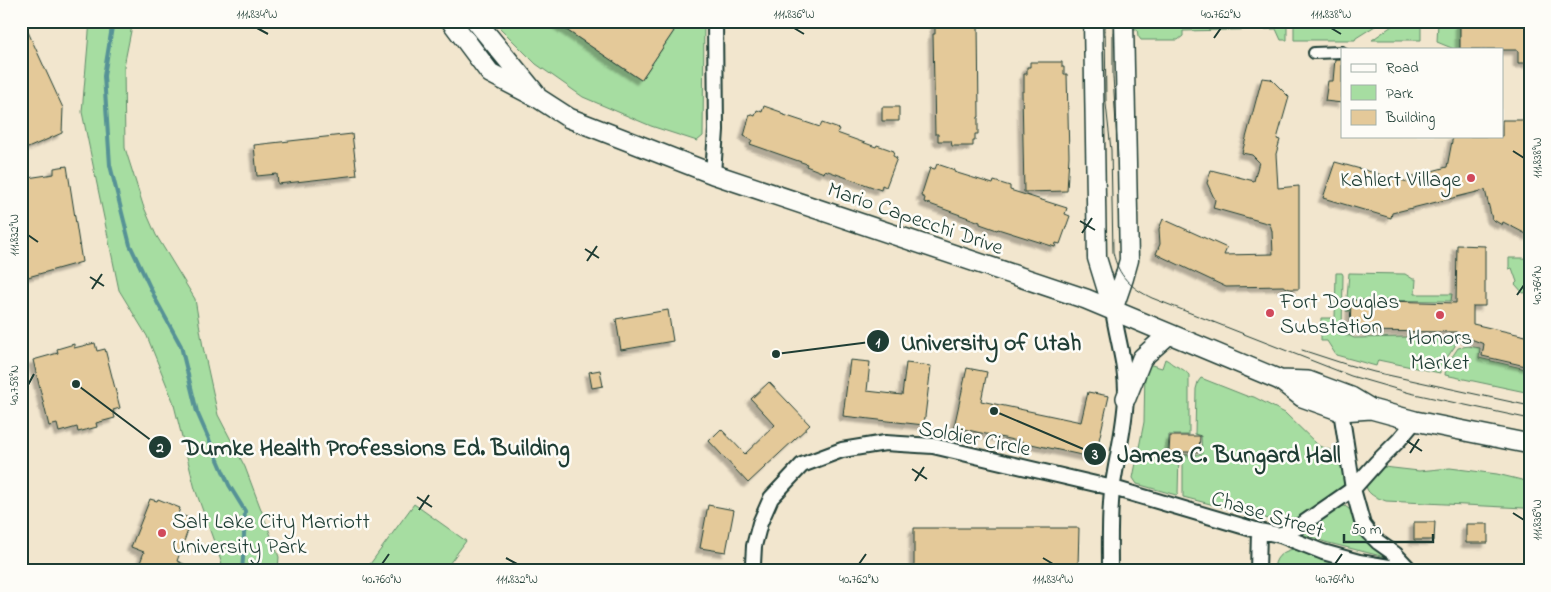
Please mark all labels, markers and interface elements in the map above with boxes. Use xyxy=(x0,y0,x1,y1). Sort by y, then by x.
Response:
text: 111.834°W xyxy=(237,6,277,24)
text: 111.836°W xyxy=(773,6,815,24)
text: 40.762°N xyxy=(1201,6,1241,24)
text: 111.838°W xyxy=(1311,6,1351,24)
legend xyxy=(1341,48,1504,138)
text: Road xyxy=(1386,57,1419,79)
text: Park xyxy=(1386,83,1414,105)
text: Building xyxy=(1385,107,1435,130)
text: 111.838°W xyxy=(1529,138,1547,178)
place label: Kahlert Village xyxy=(1340,165,1461,198)
marker: Kahlert Village xyxy=(1465,172,1477,184)
street label: Mario Capecchi Drive xyxy=(823,175,1007,265)
text: 111.832°W xyxy=(6,214,24,256)
text: 40.764°N xyxy=(1529,265,1547,305)
place label: Fort Douglas Substation xyxy=(1279,287,1399,344)
marker: Fort Douglas Substation xyxy=(1264,307,1276,319)
marker: Honors Market xyxy=(1434,309,1446,321)
callout: University of Utah xyxy=(866,322,1091,361)
place label: Honors Market xyxy=(1408,323,1472,380)
text: University of Utah xyxy=(901,327,1081,363)
text: 1 xyxy=(876,332,881,354)
text: 40.758°N xyxy=(6,365,24,405)
street label: Soldier Circle xyxy=(916,413,1033,466)
callout: Dumke Health Professions Ed. Building xyxy=(148,427,580,466)
text: Dumke Health Professions Ed. Building xyxy=(181,432,570,468)
callout: James C. Bungard Hall xyxy=(1082,434,1351,473)
text: 2 xyxy=(155,437,164,459)
text: James C. Bungard Hall xyxy=(1117,439,1341,475)
text: 3 xyxy=(1091,444,1098,466)
street label: Chase Street xyxy=(1207,484,1328,548)
text: 111.836°W xyxy=(1529,499,1547,541)
place label: Salt Lake City Marriott University Park xyxy=(172,507,370,565)
scale bar xyxy=(1344,512,1432,544)
text: 50 m xyxy=(1351,519,1382,541)
marker: Salt Lake City Marriott University Park xyxy=(156,527,168,539)
text: 40.760°N xyxy=(362,571,402,589)
text: 111.832°W xyxy=(496,571,538,589)
text: 40.762°N xyxy=(839,571,879,589)
text: 111.834°W xyxy=(1033,571,1073,589)
text: 40.764°N xyxy=(1315,571,1355,589)

